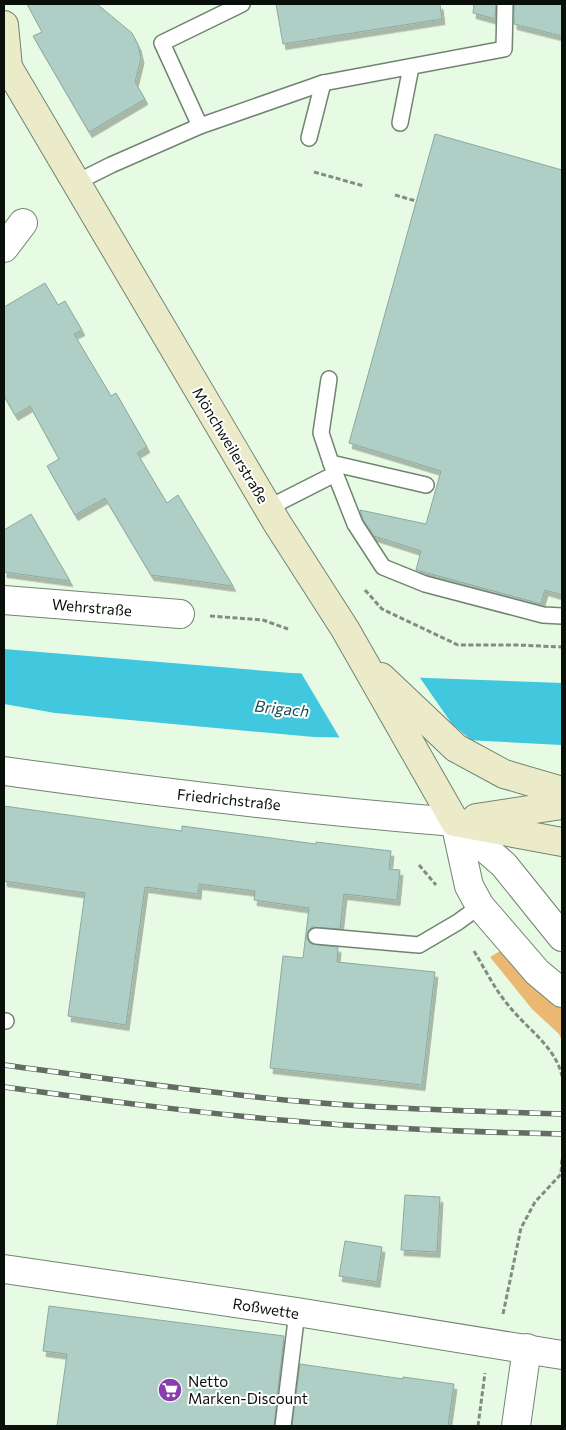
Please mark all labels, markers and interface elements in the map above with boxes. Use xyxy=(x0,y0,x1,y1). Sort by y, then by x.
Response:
street label: Mönchweilerstraße xyxy=(189,384,273,506)
street label: Wehrstraße xyxy=(51,595,133,619)
water label: Brigach xyxy=(254,696,310,720)
street label: Friedrichstraße xyxy=(176,785,282,813)
street label: Roßwette xyxy=(232,1294,301,1322)
place label: Netto Marken-Discount xyxy=(188,1372,308,1407)
supermarket icon: Netto Marken-Discount xyxy=(157,1377,183,1403)

